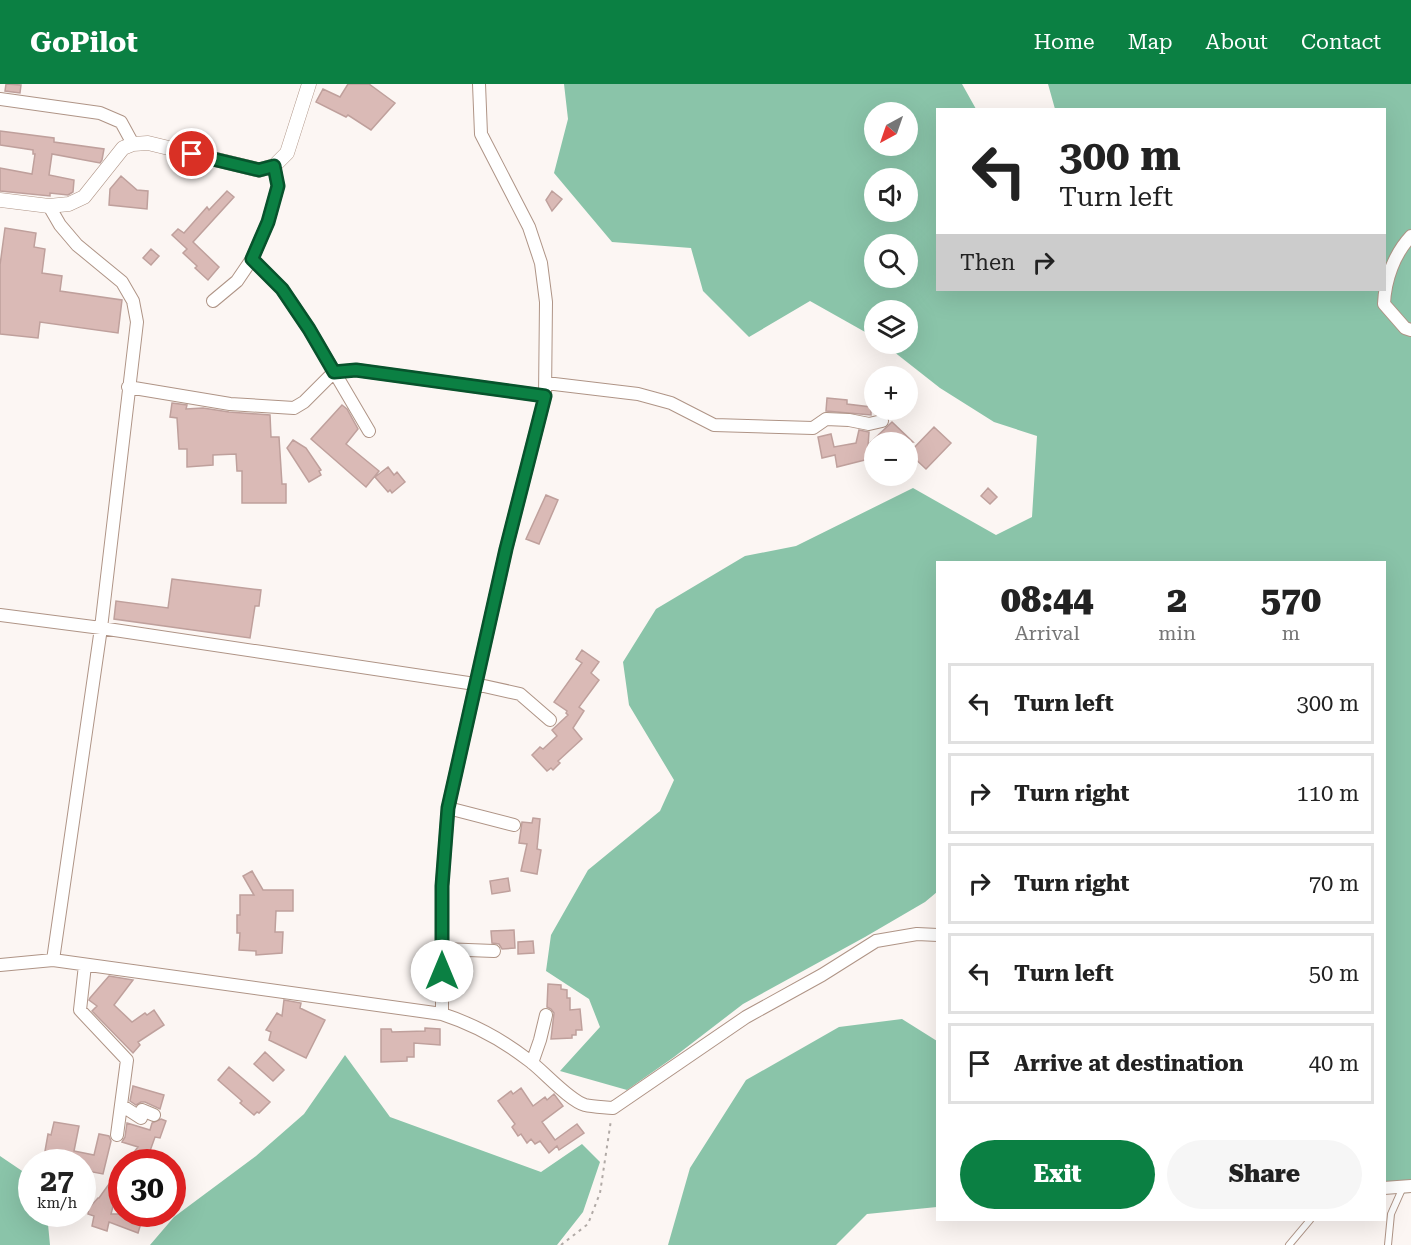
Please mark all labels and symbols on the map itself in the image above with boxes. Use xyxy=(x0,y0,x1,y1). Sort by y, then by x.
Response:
north arrow xyxy=(864,102,918,156)
pin xyxy=(166,128,217,179)
position arrow xyxy=(410,939,474,1003)
speed limit sign: 30 xyxy=(108,1149,186,1227)

